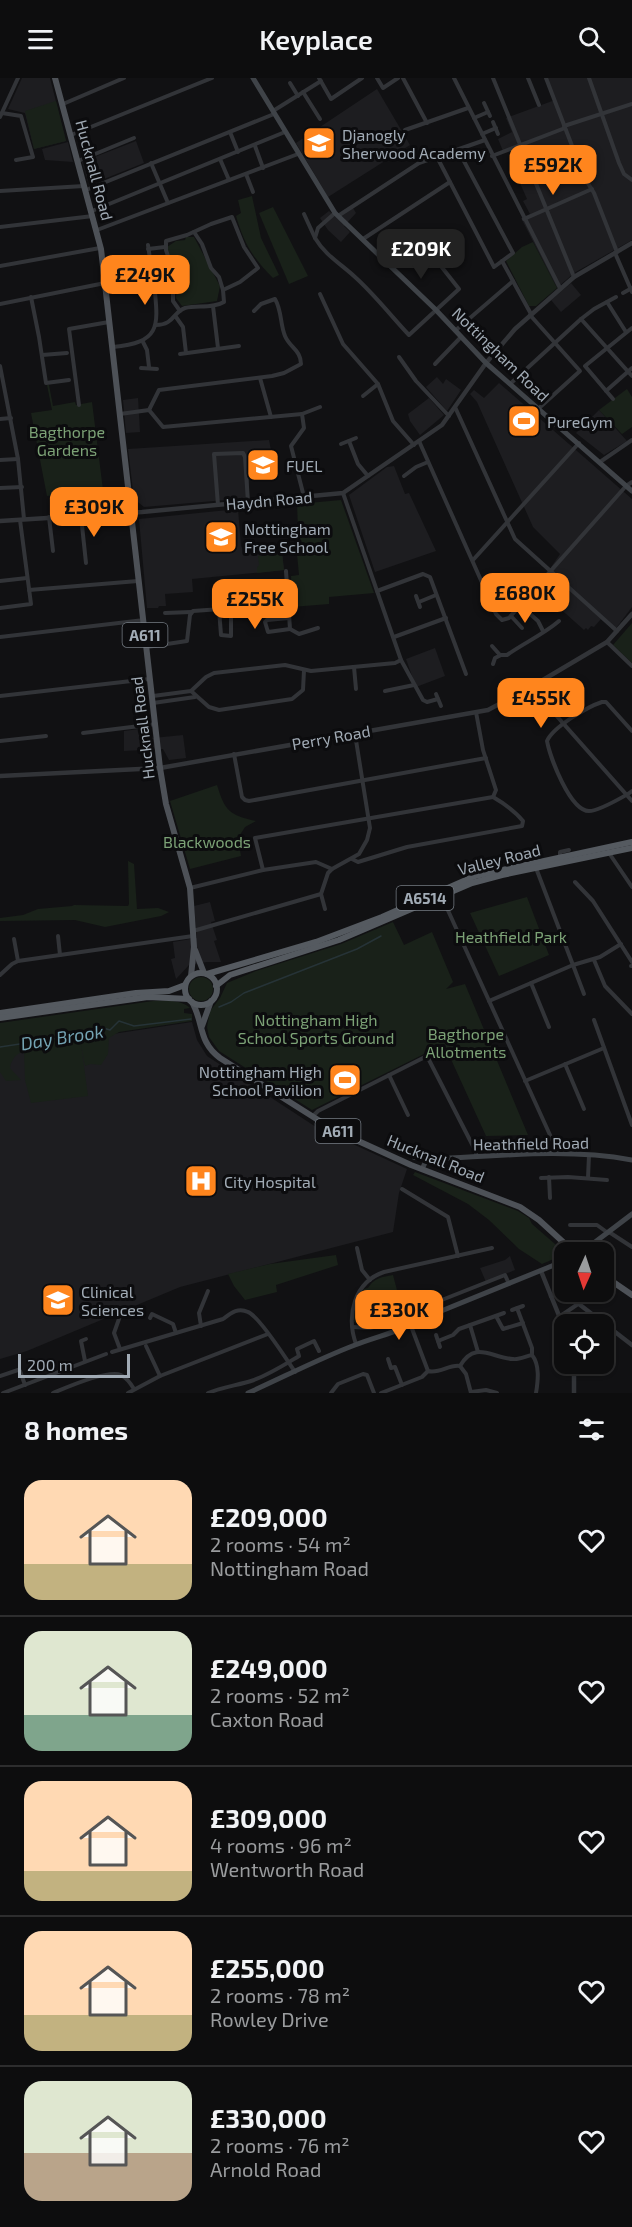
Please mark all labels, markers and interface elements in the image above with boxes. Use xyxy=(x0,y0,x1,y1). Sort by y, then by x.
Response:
icon: menu xyxy=(24,23,57,56)
text: Keyplace xyxy=(259,23,373,55)
icon: search xyxy=(575,23,608,56)
street label: Hucknall Road xyxy=(72,118,118,222)
school or university icon: Djanogly Sherwood Academy xyxy=(301,125,337,161)
place label: Djanogly Sherwood Academy xyxy=(342,125,486,162)
pin: £592K xyxy=(511,145,595,196)
text: £592K xyxy=(524,152,582,176)
pin: £209K xyxy=(379,229,463,280)
text: £209K xyxy=(391,236,451,260)
pin: £249K xyxy=(103,255,187,306)
text: £249K xyxy=(115,262,175,286)
street label: Nottingham Road xyxy=(449,303,553,405)
sports icon: PureGym xyxy=(506,403,542,439)
place label: PureGym xyxy=(547,412,613,431)
park label: Bagthorpe Gardens xyxy=(29,422,105,459)
school or university icon: FUEL xyxy=(245,447,281,483)
place label: FUEL xyxy=(286,456,322,475)
pin: £309K xyxy=(52,487,136,538)
street label: Haydn Road xyxy=(225,487,313,513)
text: £309K xyxy=(64,494,124,518)
school or university icon: Nottingham Free School xyxy=(203,519,239,555)
place label: Nottingham Free School xyxy=(244,519,331,556)
pin: £680K xyxy=(483,573,567,624)
pin: £255K xyxy=(213,579,297,630)
text: £680K xyxy=(494,580,556,604)
text: £255K xyxy=(226,586,284,610)
road number: A611 xyxy=(122,623,168,647)
street label: Hucknall Road xyxy=(126,676,158,780)
pin: £455K xyxy=(499,678,583,729)
text: £455K xyxy=(511,685,571,709)
street label: Perry Road xyxy=(290,721,372,753)
park label: Blackwoods xyxy=(163,832,251,851)
street label: Valley Road xyxy=(456,840,542,878)
road number: A6514 xyxy=(396,886,454,910)
park label: Heathfield Park xyxy=(455,927,567,946)
park label: Nottingham High School Sports Ground xyxy=(238,1010,394,1047)
water label: Day Brook xyxy=(19,1020,105,1054)
park label: Bagthorpe Allotments xyxy=(426,1024,506,1061)
place label: Nottingham High School Pavilion xyxy=(199,1062,322,1099)
sports icon: Nottingham High School Pavilion xyxy=(327,1062,363,1098)
road number: A611 xyxy=(316,1119,360,1143)
street label: Hucknall Road xyxy=(385,1130,487,1186)
street label: Heathfield Road xyxy=(473,1132,589,1154)
hospital icon: City Hospital xyxy=(183,1163,219,1199)
place label: City Hospital xyxy=(224,1172,316,1191)
north arrow xyxy=(554,1242,614,1302)
map controls xyxy=(554,1242,614,1374)
school or university icon: Clinical Sciences xyxy=(40,1282,76,1318)
place label: Clinical Sciences xyxy=(81,1282,144,1319)
pin: £330K xyxy=(357,1290,441,1341)
text: £330K xyxy=(369,1297,429,1321)
button: locate xyxy=(554,1314,614,1374)
scale bar xyxy=(18,1351,130,1378)
text: 200 m xyxy=(27,1355,73,1374)
icon: filters xyxy=(575,1413,608,1446)
text: 8 homes xyxy=(24,1414,128,1445)
text: £209,000 xyxy=(210,1501,328,1532)
icon: home xyxy=(72,1504,144,1576)
icon: heart xyxy=(575,1524,608,1557)
text: 2 rooms · 54 m² xyxy=(210,1532,351,1556)
text: Nottingham Road xyxy=(210,1556,369,1580)
text: £249,000 xyxy=(210,1652,328,1683)
icon: home xyxy=(72,1655,144,1727)
icon: heart xyxy=(575,1675,608,1708)
text: 2 rooms · 52 m² xyxy=(210,1683,350,1707)
text: Caxton Road xyxy=(210,1707,324,1731)
text: £309,000 xyxy=(210,1802,327,1833)
icon: home xyxy=(72,1805,144,1877)
icon: heart xyxy=(575,1825,608,1858)
text: 4 rooms · 96 m² xyxy=(210,1833,352,1857)
text: Wentworth Road xyxy=(210,1857,364,1881)
text: £255,000 xyxy=(210,1952,325,1983)
icon: home xyxy=(72,1955,144,2027)
icon: heart xyxy=(575,1975,608,2008)
text: 2 rooms · 78 m² xyxy=(210,1983,350,2007)
text: Rowley Drive xyxy=(210,2007,329,2031)
text: £330,000 xyxy=(210,2102,327,2133)
icon: home xyxy=(72,2105,144,2177)
icon: heart xyxy=(575,2125,608,2158)
text: 2 rooms · 76 m² xyxy=(210,2133,349,2157)
text: Arnold Road xyxy=(210,2157,321,2181)

